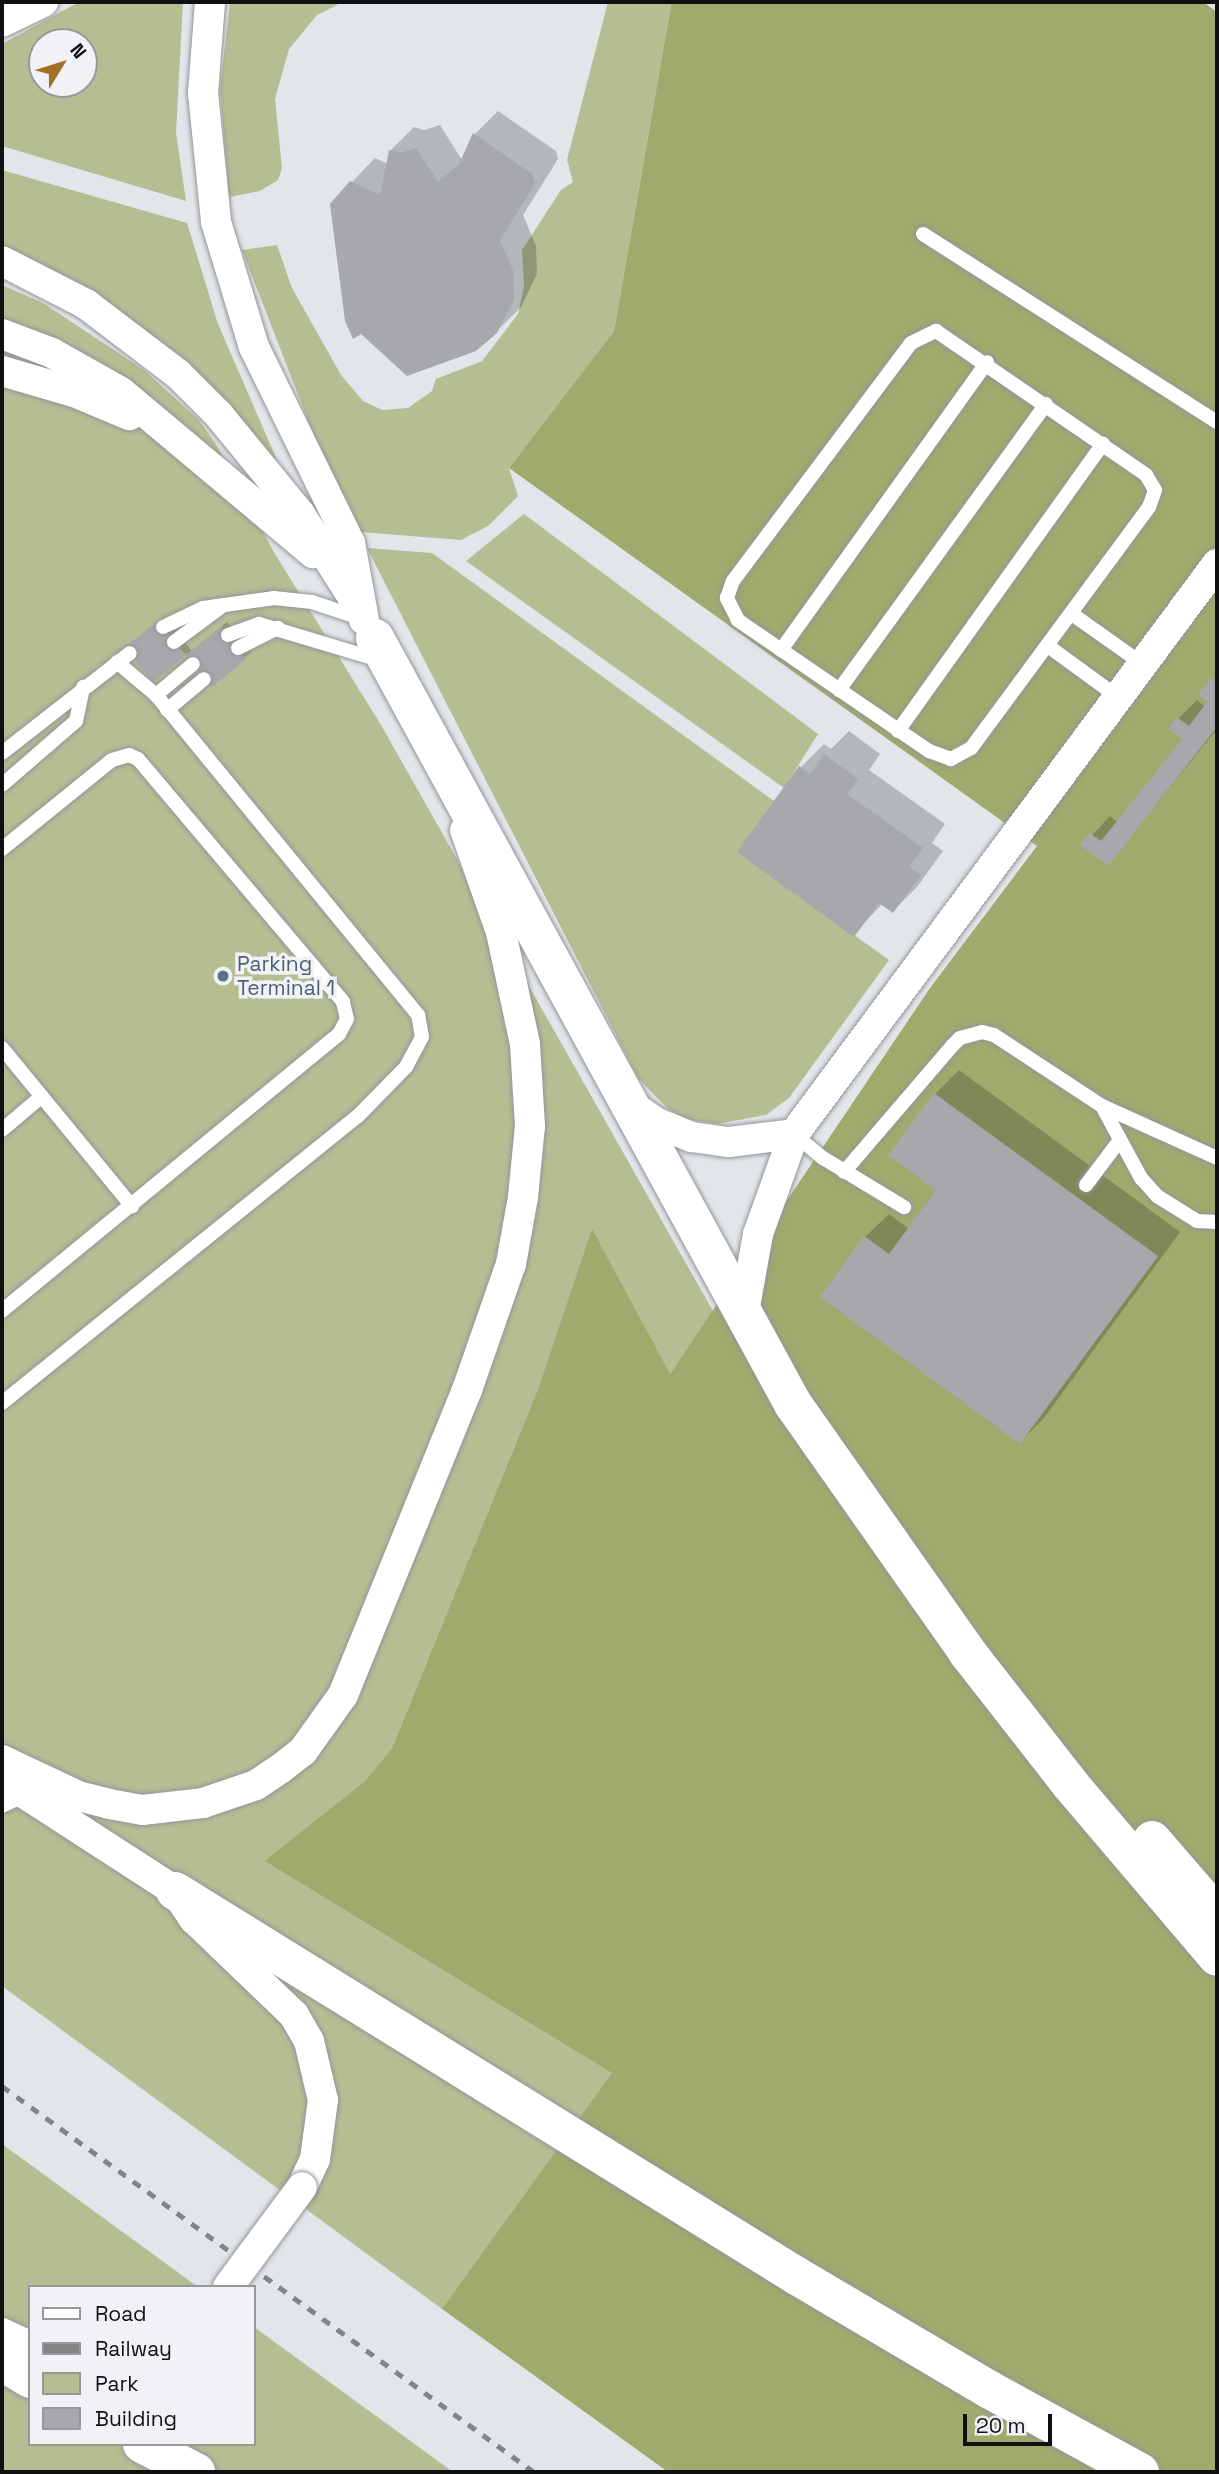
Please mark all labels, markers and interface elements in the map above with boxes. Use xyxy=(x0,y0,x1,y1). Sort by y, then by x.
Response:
north arrow xyxy=(28,28,98,98)
text: N xyxy=(65,38,92,64)
place label: Parking Terminal 1 xyxy=(237,951,335,1001)
marker: Parking Terminal 1 xyxy=(215,968,231,984)
legend xyxy=(28,2285,256,2446)
text: Road xyxy=(95,2300,147,2327)
text: Railway xyxy=(95,2335,172,2362)
text: Park xyxy=(95,2370,139,2397)
scale bar xyxy=(967,2400,1056,2444)
text: Building xyxy=(95,2405,177,2432)
text: 20 m xyxy=(976,2412,1026,2439)

